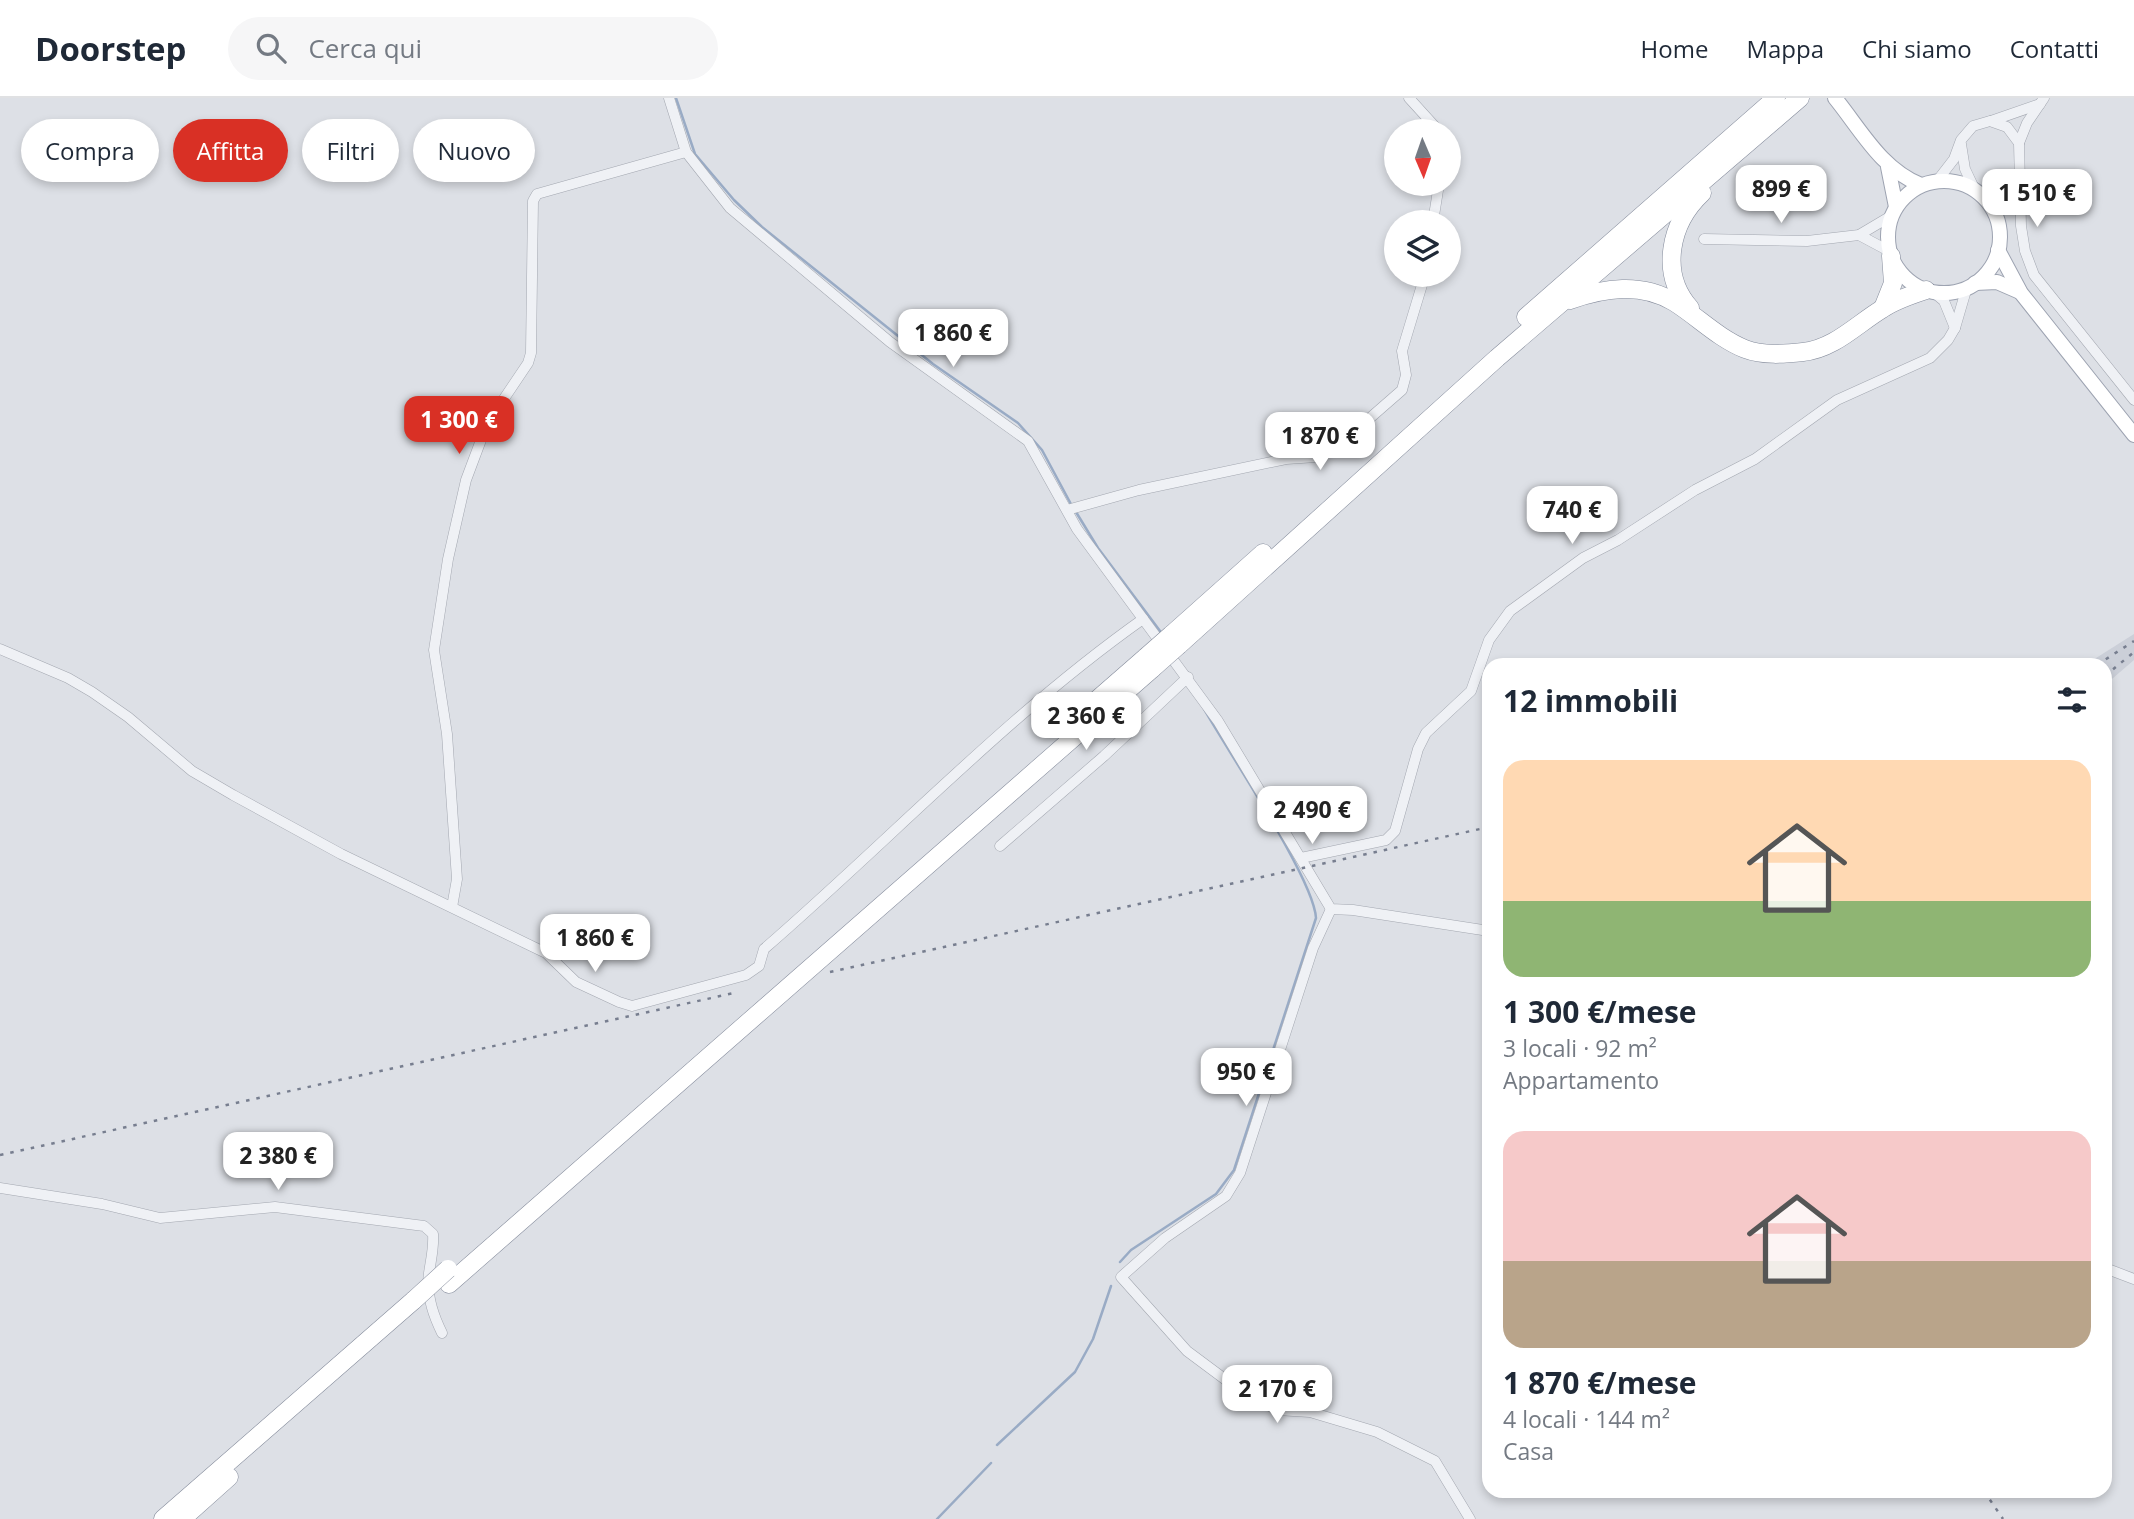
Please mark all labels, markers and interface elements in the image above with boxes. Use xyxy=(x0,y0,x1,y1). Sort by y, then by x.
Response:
search box xyxy=(228,17,718,80)
text: Doorstep xyxy=(35,26,186,71)
icon: search xyxy=(252,29,290,67)
text: Cerca qui xyxy=(308,30,422,66)
text: Home xyxy=(1641,32,1708,65)
text: Mappa xyxy=(1746,32,1824,65)
text: Chi siamo xyxy=(1862,32,1972,65)
text: Contatti xyxy=(2010,32,2099,65)
chip: Compra xyxy=(21,119,159,182)
chip: Affitta xyxy=(173,119,288,182)
chip: Filtri xyxy=(302,119,399,182)
chip: Nuovo xyxy=(413,119,535,182)
north arrow xyxy=(1384,119,1461,196)
map controls xyxy=(1384,119,1461,287)
pin: 899 € xyxy=(1732,166,1830,225)
pin: 1 510 € xyxy=(1972,170,2102,229)
text: 899 € xyxy=(1752,172,1810,204)
text: 1 510 € xyxy=(1998,176,2076,208)
button: layers xyxy=(1384,210,1461,287)
pin: 1 860 € xyxy=(888,310,1018,369)
text: 1 860 € xyxy=(914,316,992,348)
pin: 1 300 € xyxy=(394,396,524,456)
text: 1 300 € xyxy=(420,403,498,435)
pin: 1 870 € xyxy=(1255,412,1385,472)
text: 1 870 € xyxy=(1281,419,1359,451)
pin: 740 € xyxy=(1523,486,1621,546)
text: 740 € xyxy=(1543,493,1601,525)
text: 12 immobili xyxy=(1503,680,1678,721)
icon: filters xyxy=(2053,681,2091,719)
pin: 2 360 € xyxy=(1021,692,1151,752)
text: 2 360 € xyxy=(1047,699,1125,731)
pin: 2 490 € xyxy=(1247,786,1377,846)
text: 2 490 € xyxy=(1273,793,1351,825)
icon: home xyxy=(1734,805,1860,931)
pin: 1 860 € xyxy=(530,914,660,974)
text: 1 860 € xyxy=(556,921,634,953)
text: 1 300 €/mese xyxy=(1503,991,1697,1032)
text: 3 locali · 92 m² xyxy=(1503,1032,1657,1064)
pin: 950 € xyxy=(1197,1048,1295,1108)
text: 950 € xyxy=(1217,1055,1275,1087)
text: Appartamento xyxy=(1503,1064,1659,1096)
pin: 2 380 € xyxy=(213,1132,343,1192)
text: 2 380 € xyxy=(239,1139,317,1171)
icon: home xyxy=(1734,1176,1860,1302)
text: 1 870 €/mese xyxy=(1503,1362,1697,1403)
pin: 2 170 € xyxy=(1212,1366,1342,1425)
text: 2 170 € xyxy=(1238,1372,1316,1404)
text: 4 locali · 144 m² xyxy=(1503,1403,1670,1435)
text: Casa xyxy=(1503,1435,1554,1467)

